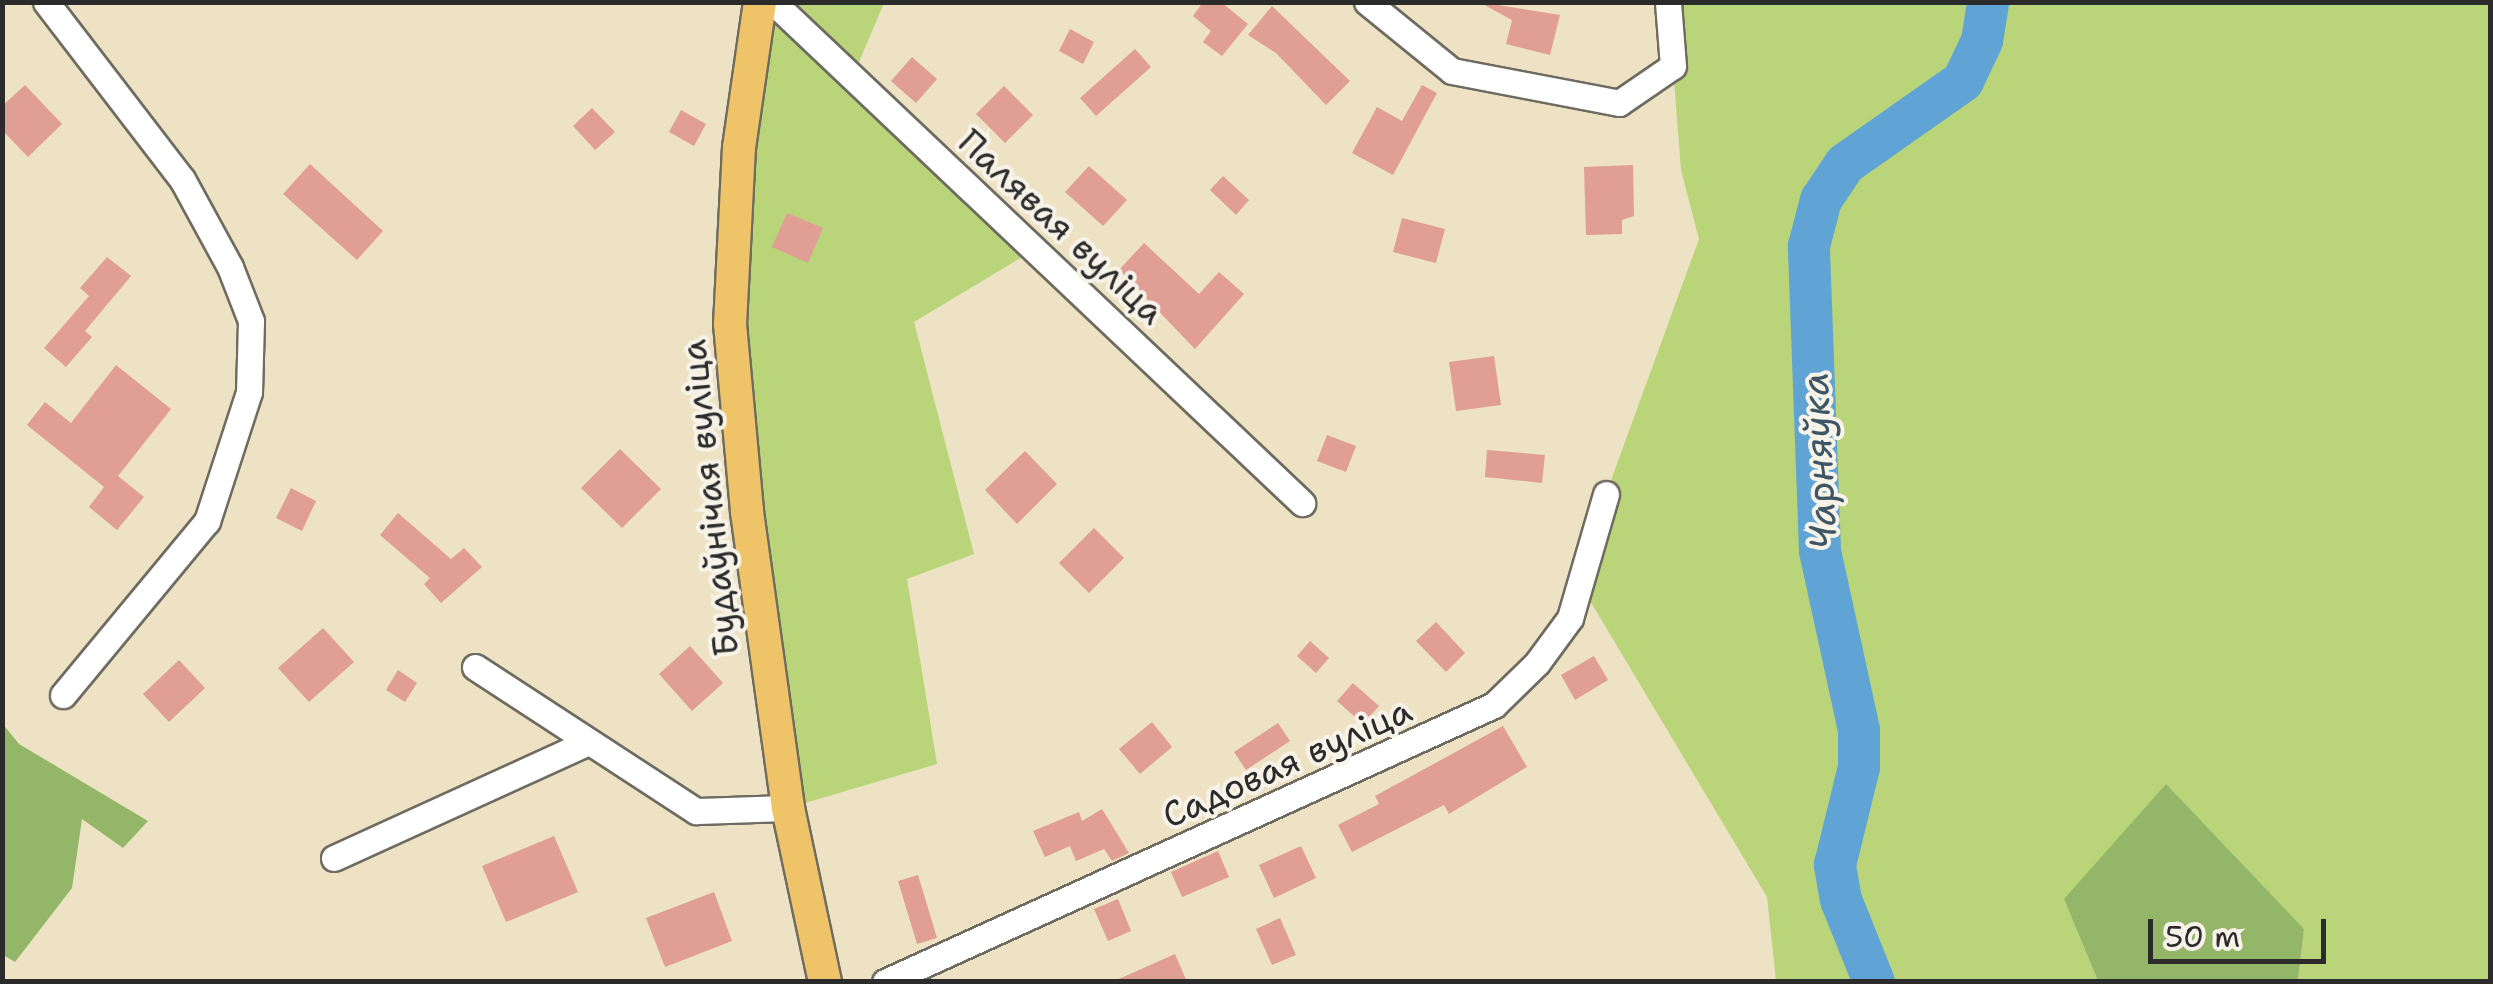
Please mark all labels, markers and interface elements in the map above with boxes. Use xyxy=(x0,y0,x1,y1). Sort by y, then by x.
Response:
street label: Палявая вуліца xyxy=(949,121,1173,333)
street label: Будаўнічая вуліца xyxy=(672,338,748,658)
water label: Чарняўка xyxy=(1792,371,1846,551)
street label: Садовая вуліца xyxy=(1156,689,1418,837)
scale bar xyxy=(2153,899,2330,961)
text: 50 m xyxy=(2165,916,2240,957)

